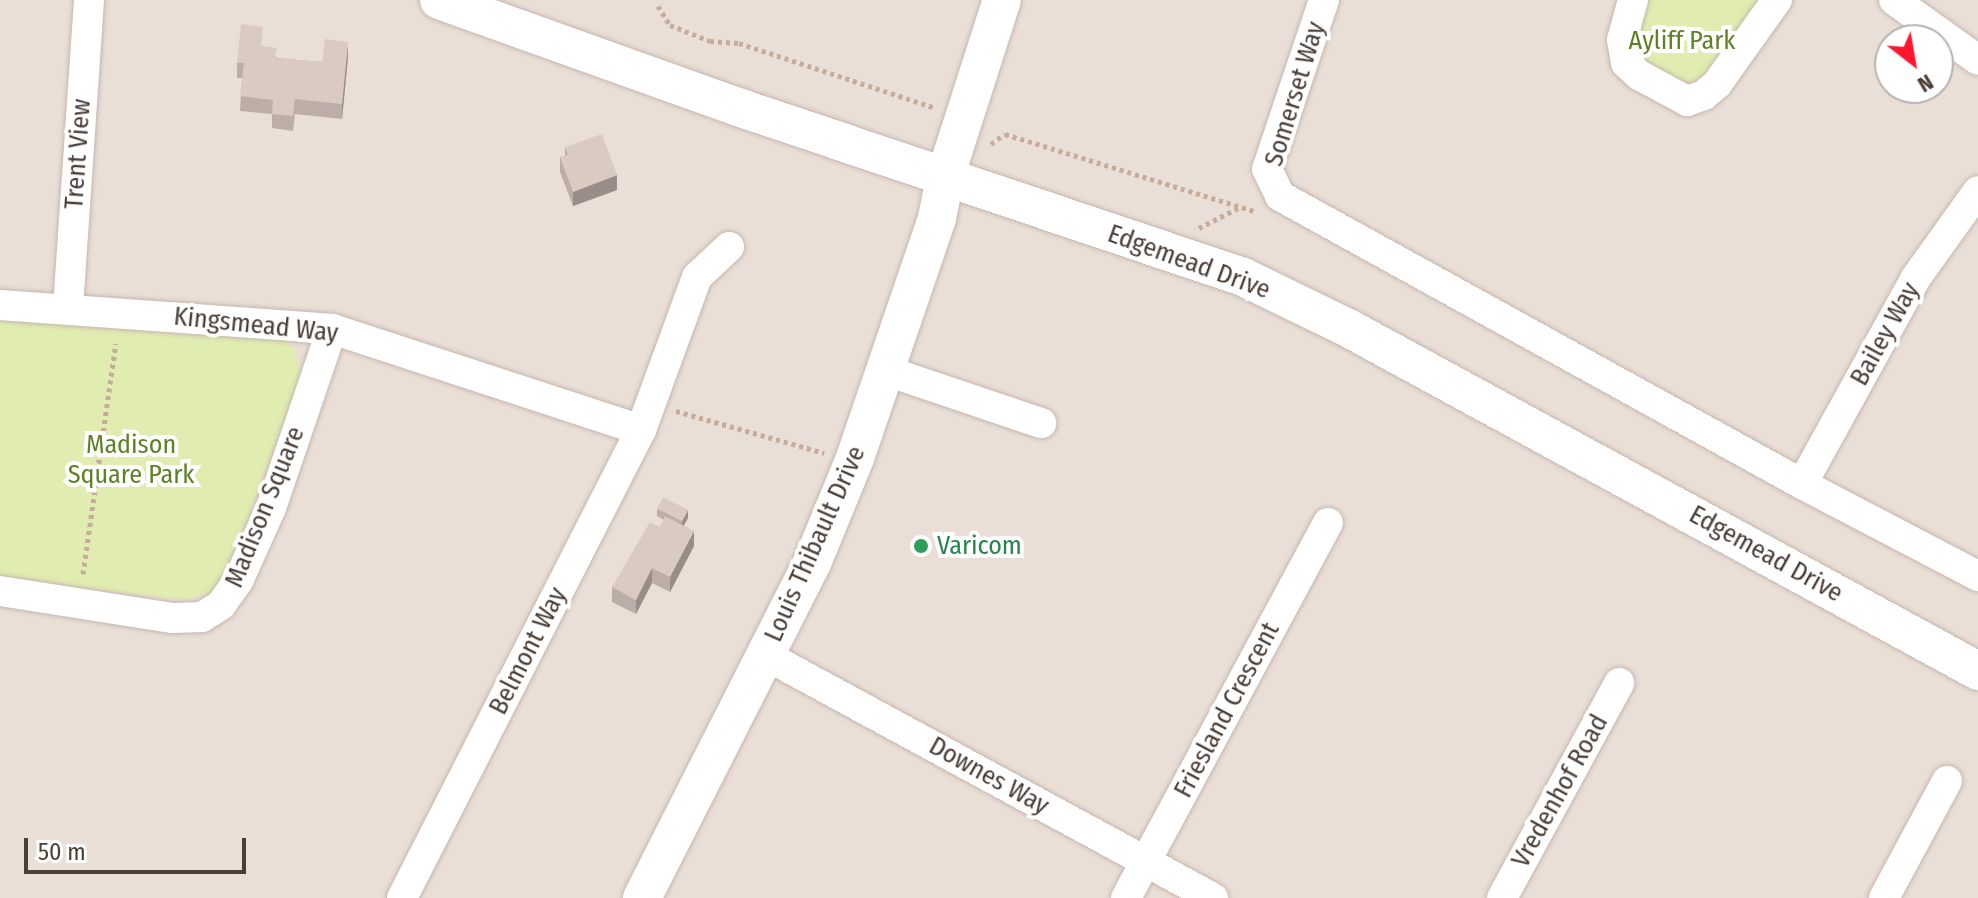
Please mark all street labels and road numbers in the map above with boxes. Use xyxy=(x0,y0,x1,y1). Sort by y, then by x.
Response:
street label: Somerset Way xyxy=(1258,18,1332,170)
street label: Trent View xyxy=(59,98,97,210)
street label: Edgemead Drive xyxy=(1103,218,1275,306)
street label: Bailey Way xyxy=(1844,277,1926,391)
street label: Kingsmead Way xyxy=(172,301,340,349)
street label: Madison Square xyxy=(219,422,311,592)
street label: Louis Thibault Drive xyxy=(758,441,872,647)
street label: Edgemead Drive xyxy=(1684,499,1848,609)
street label: Belmont Way xyxy=(483,582,573,720)
street label: Friesland Crescent xyxy=(1168,617,1286,803)
street label: Vredenhof Road xyxy=(1505,709,1615,873)
street label: Downes Way xyxy=(924,730,1054,822)

